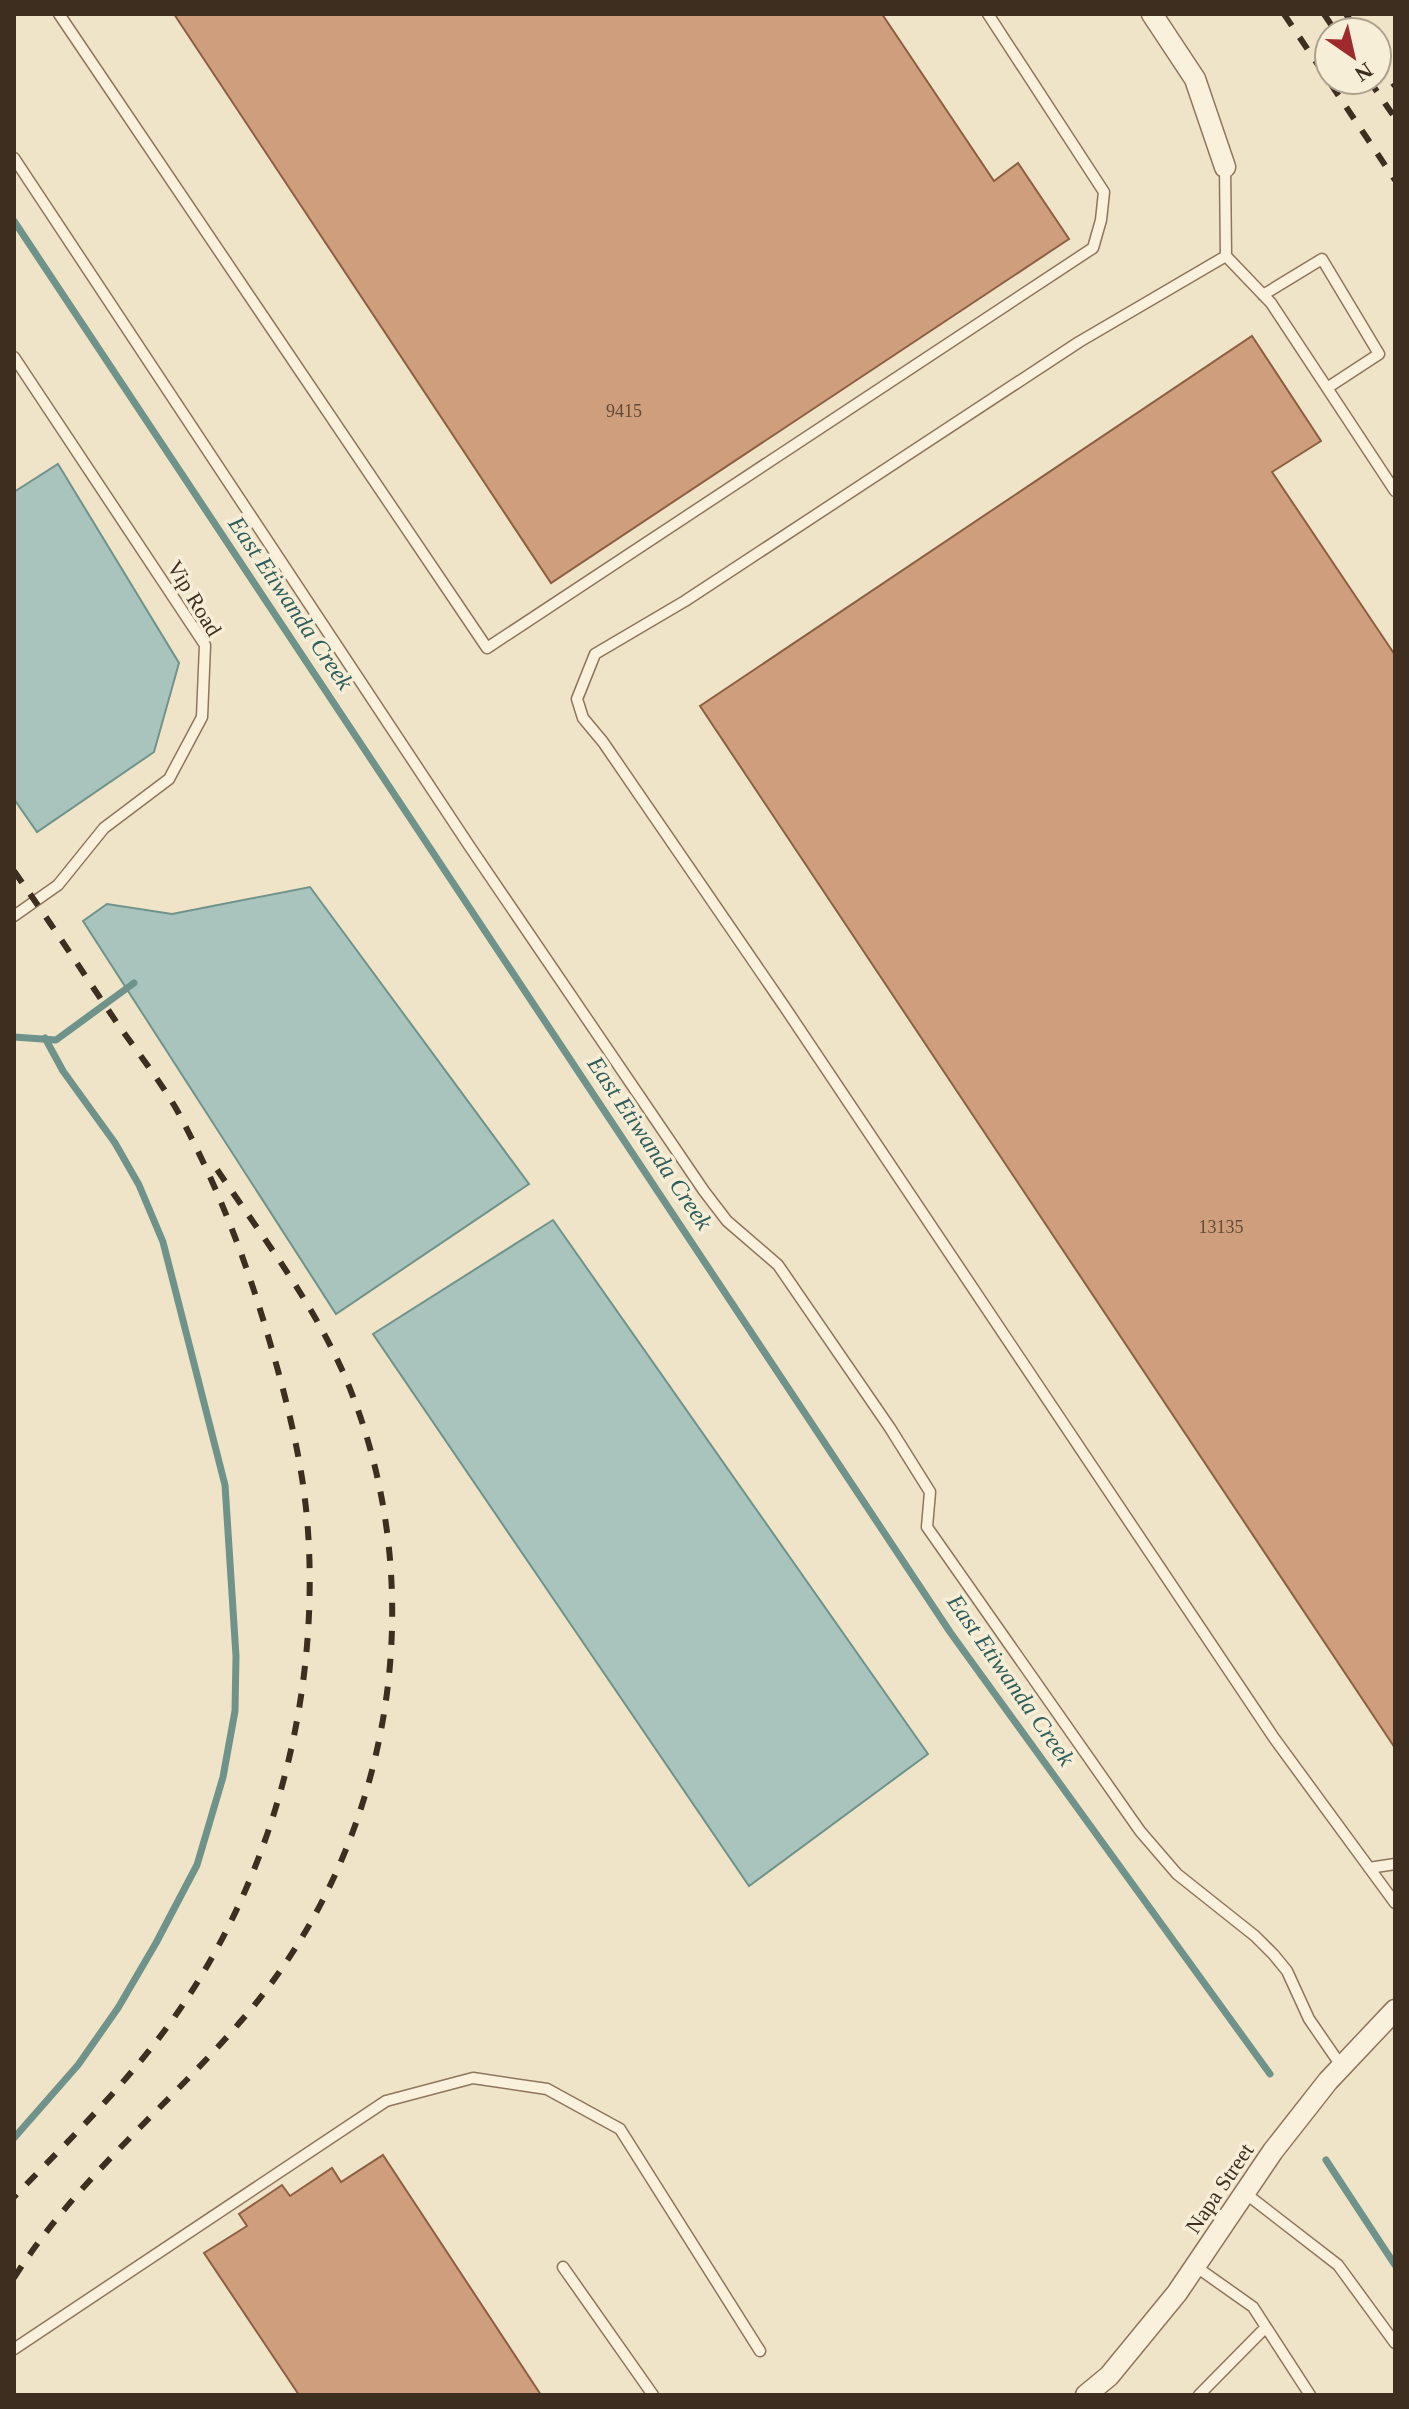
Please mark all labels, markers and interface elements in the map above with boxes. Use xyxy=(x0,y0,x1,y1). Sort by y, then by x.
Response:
north arrow xyxy=(1313,16,1393,96)
text: N xyxy=(1350,57,1377,87)
house number: 9415 xyxy=(606,401,642,421)
water label: East Etiwanda Creek xyxy=(223,511,359,695)
street label: Vip Road xyxy=(162,556,227,641)
water label: East Etiwanda Creek xyxy=(582,1051,718,1235)
house number: 13135 xyxy=(1199,1217,1244,1237)
water label: East Etiwanda Creek xyxy=(942,1589,1080,1771)
street label: Napa Street xyxy=(1180,2138,1259,2238)

